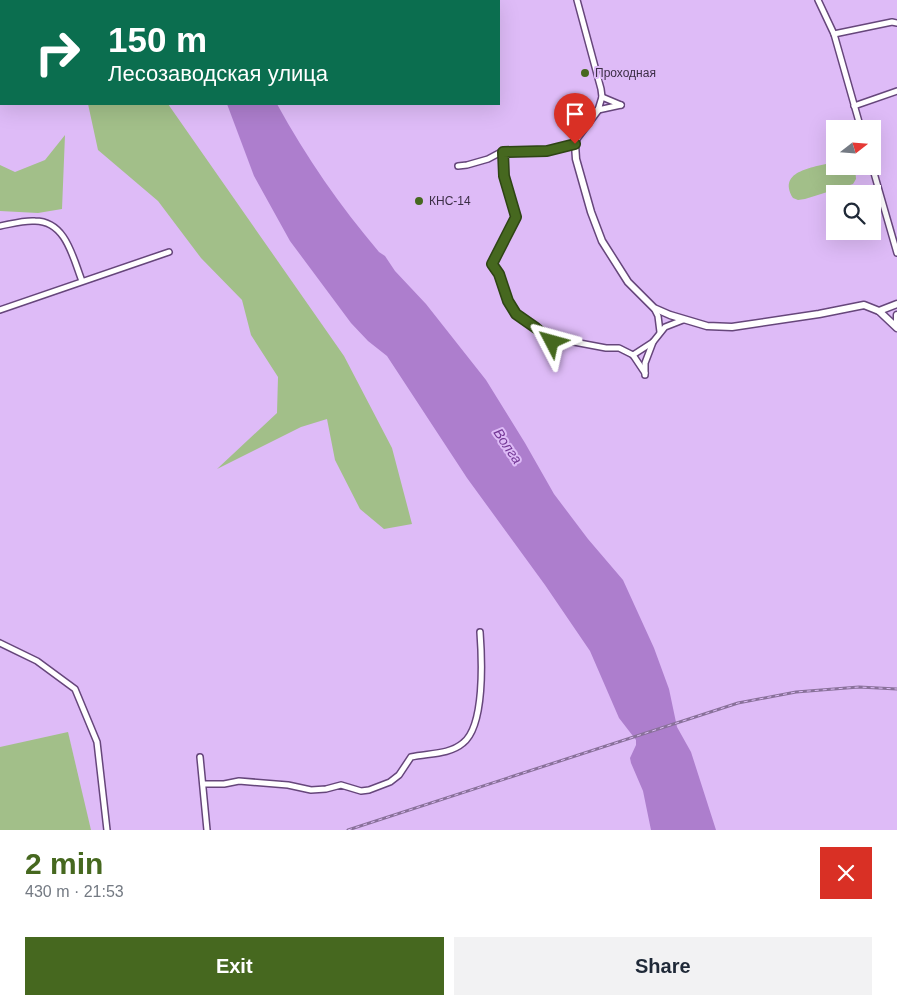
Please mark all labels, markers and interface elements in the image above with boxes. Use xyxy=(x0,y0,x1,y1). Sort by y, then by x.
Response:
icon: right xyxy=(25,20,90,85)
text: 150 m xyxy=(108,20,207,59)
text: Лесозаводская улица xyxy=(108,61,328,86)
place label: Проходная xyxy=(595,66,656,80)
marker: Проходная xyxy=(579,67,591,79)
pin xyxy=(554,93,596,144)
icon: arrive xyxy=(561,100,589,128)
north arrow xyxy=(826,120,881,175)
map controls xyxy=(826,120,881,240)
button: search xyxy=(826,185,881,240)
place label: КНС-14 xyxy=(429,194,471,208)
marker: КНС-14 xyxy=(413,195,425,207)
position arrow xyxy=(525,315,577,367)
water label: Волга xyxy=(490,425,526,467)
text: 2 min xyxy=(25,847,103,880)
button: close xyxy=(820,847,872,899)
text: 430 m · 21:53 xyxy=(25,883,124,900)
button: Exit xyxy=(25,937,444,995)
button: Share xyxy=(454,937,872,995)

